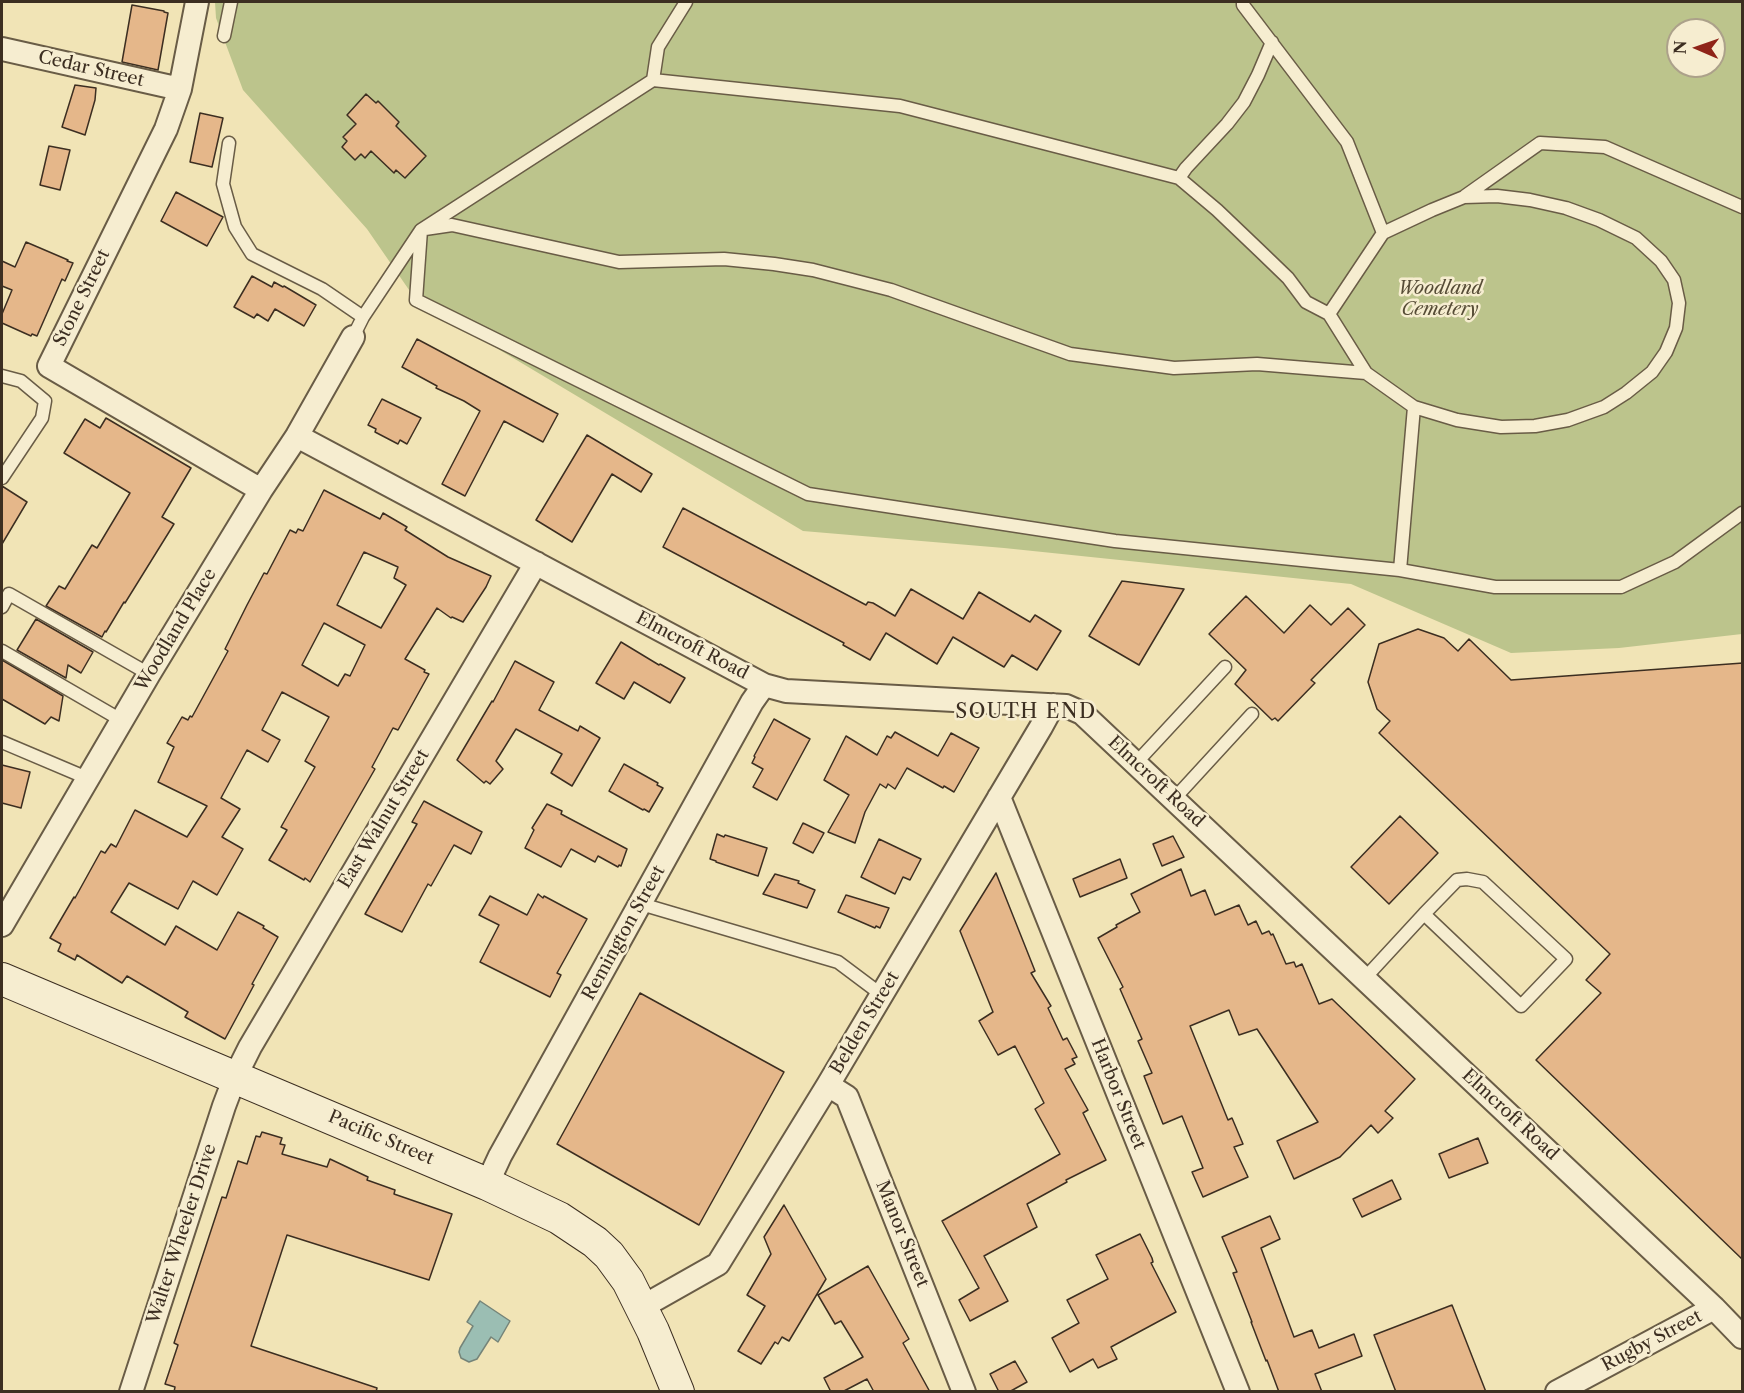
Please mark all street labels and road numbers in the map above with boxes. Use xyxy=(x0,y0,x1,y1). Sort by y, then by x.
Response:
street label: Cedar Street xyxy=(36,46,146,92)
street label: Stone Street xyxy=(49,246,115,350)
street label: Woodland Place xyxy=(131,565,221,695)
street label: Elmcroft Road xyxy=(632,607,752,685)
street label: Elmcroft Road xyxy=(1103,732,1209,832)
street label: East Walnut Street xyxy=(334,746,434,892)
street label: Remington Street xyxy=(578,862,670,1004)
street label: Belden Street xyxy=(826,968,904,1078)
street label: Harbor Street xyxy=(1086,1035,1150,1153)
street label: Elmcroft Road xyxy=(1457,1065,1563,1165)
street label: Pacific Street xyxy=(325,1106,437,1170)
street label: Walter Wheeler Drive xyxy=(143,1141,221,1327)
street label: Manor Street xyxy=(871,1177,933,1291)
street label: Rugby Street xyxy=(1598,1306,1706,1376)

